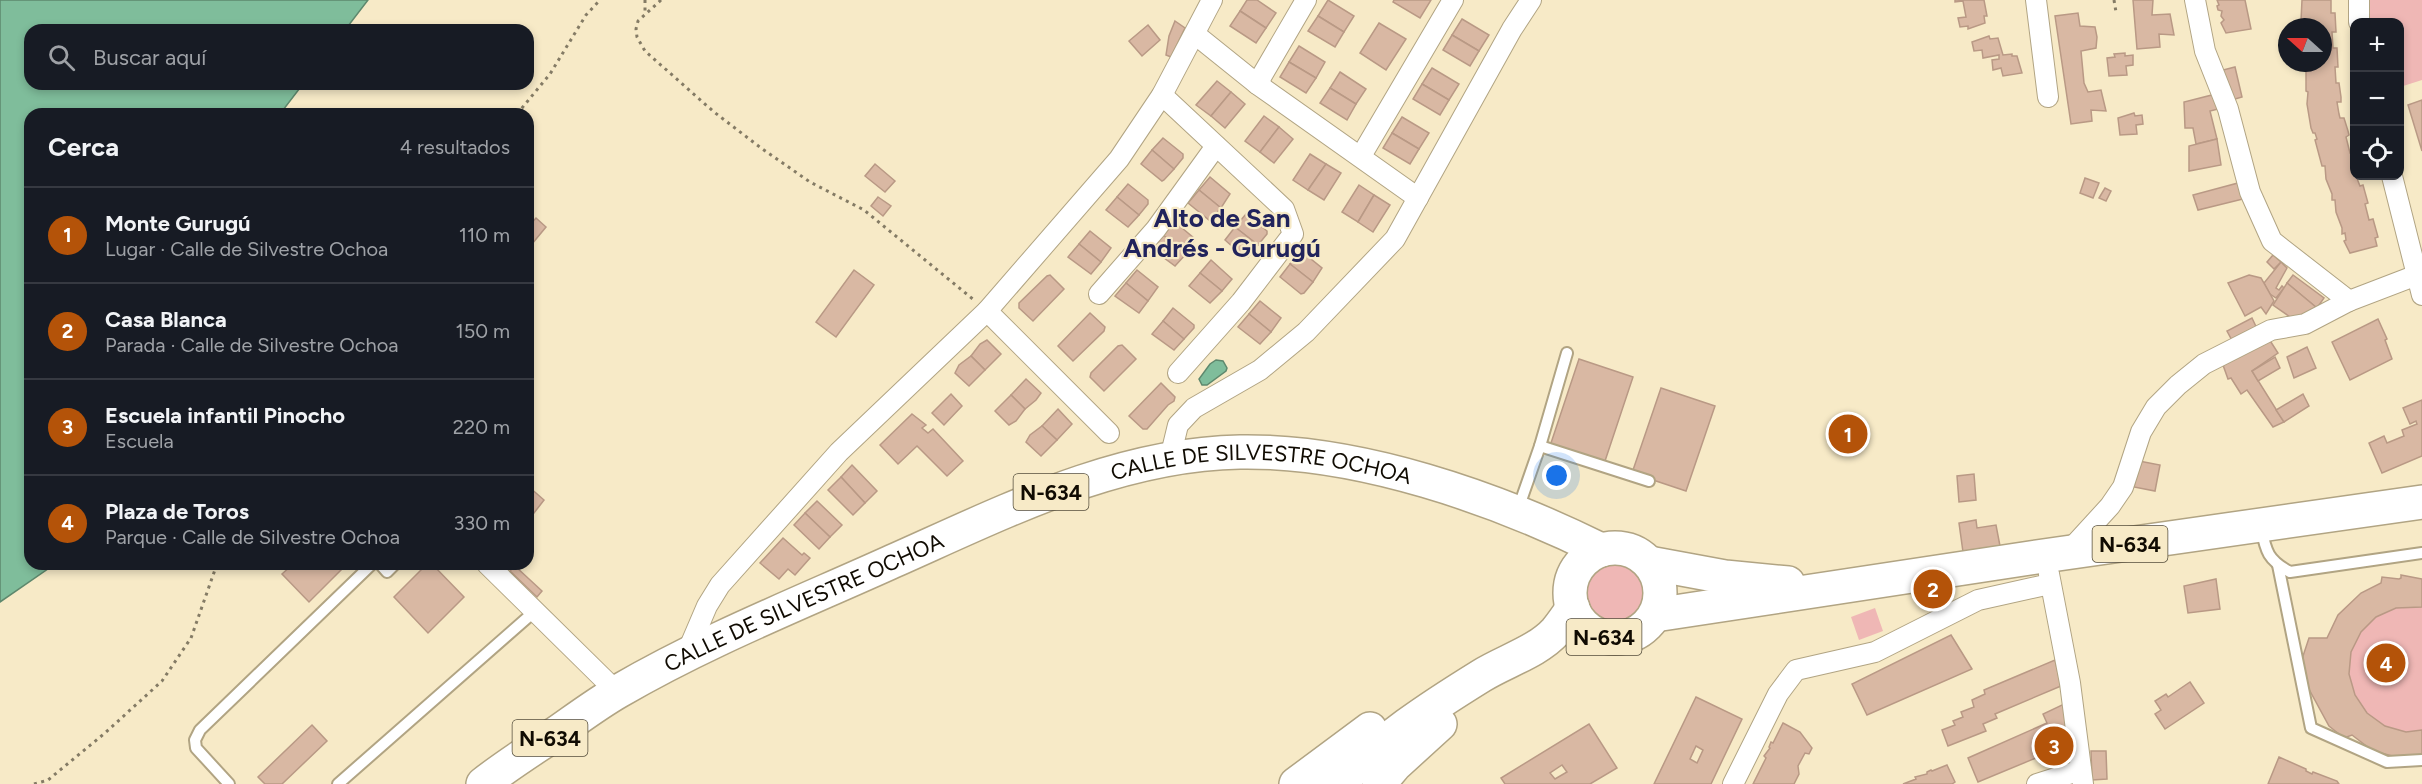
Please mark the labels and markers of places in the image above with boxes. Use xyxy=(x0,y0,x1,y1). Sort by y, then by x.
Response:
pin: 1 xyxy=(1828,412,1868,456)
pin: 2 xyxy=(1914,566,1952,612)
pin: 4 xyxy=(2366,640,2406,686)
pin: 3 xyxy=(2034,724,2074,768)

